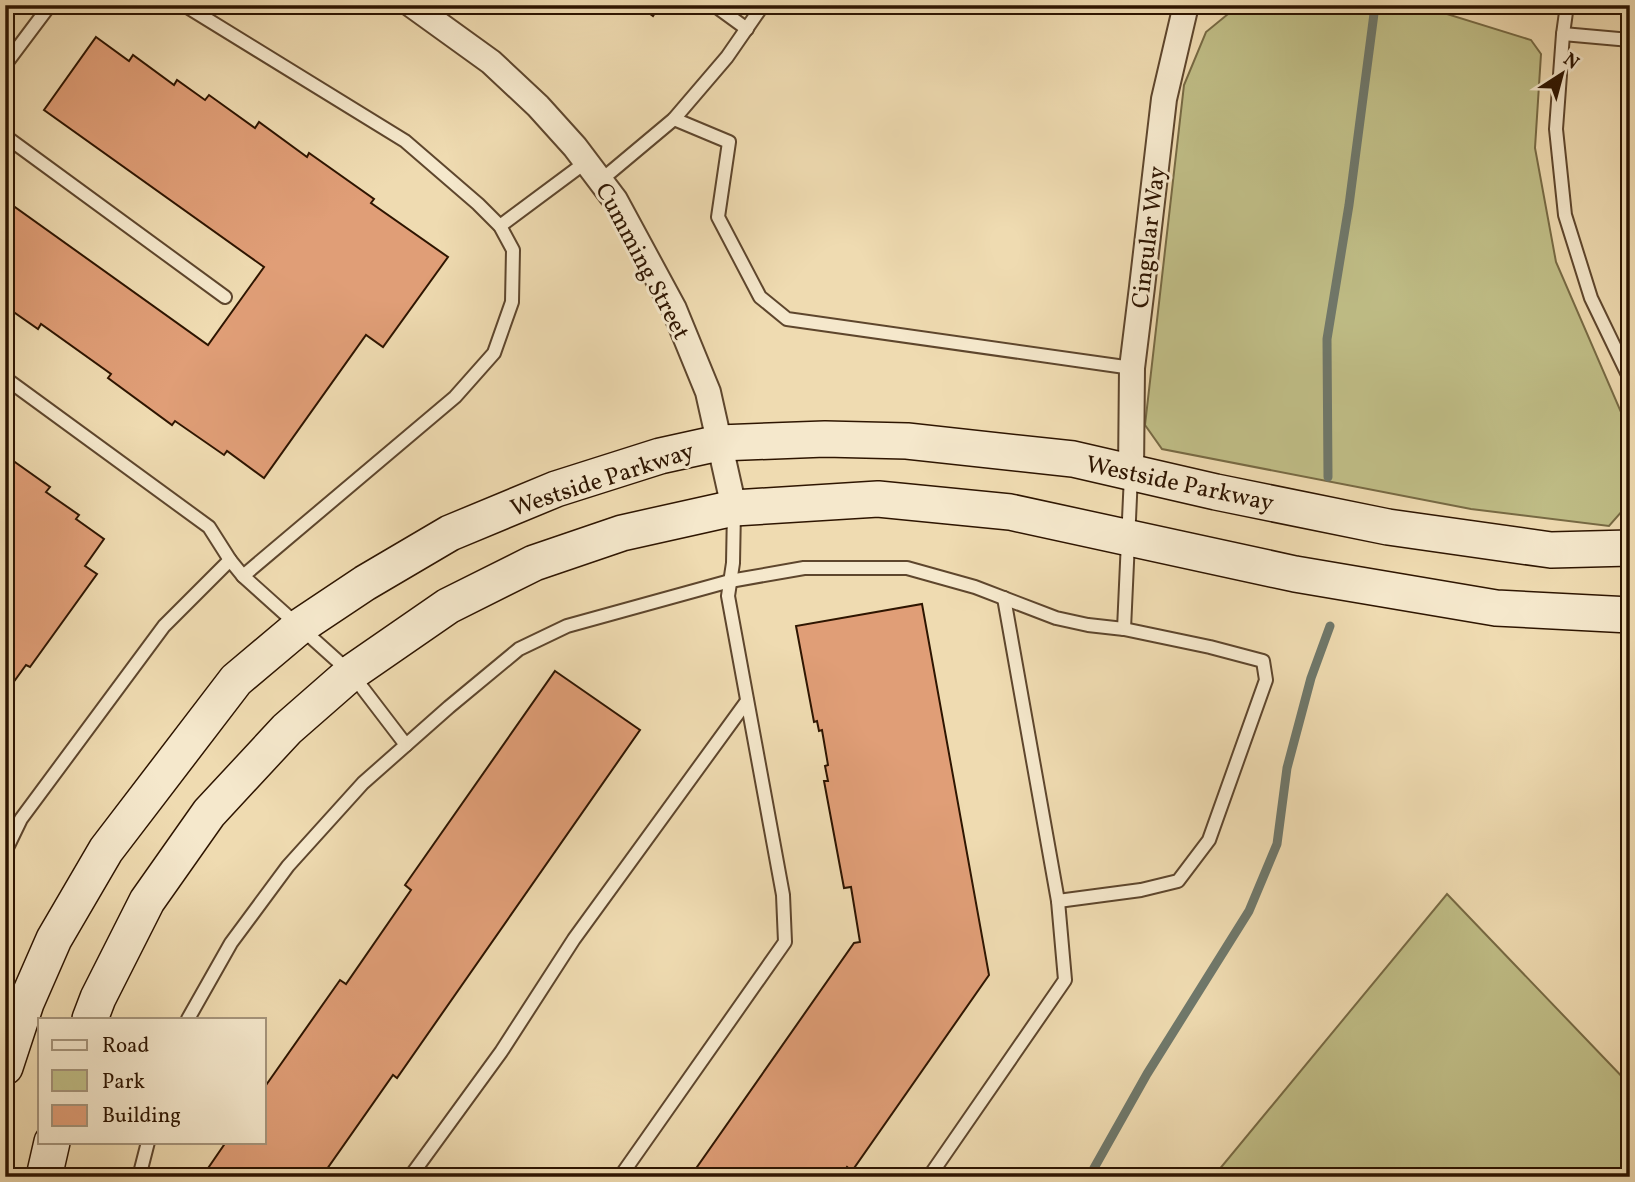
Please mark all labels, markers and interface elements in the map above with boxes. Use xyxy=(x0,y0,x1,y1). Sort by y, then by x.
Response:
north arrow xyxy=(1526,38,1596,108)
text: N xyxy=(1558,47,1584,77)
street label: Cingular Way xyxy=(1124,164,1176,310)
street label: Cumming Street xyxy=(586,177,697,346)
street label: Westside Parkway xyxy=(506,435,699,527)
street label: Westside Parkway xyxy=(1083,448,1277,521)
legend xyxy=(38,1018,266,1144)
text: Road xyxy=(102,1032,149,1061)
text: Park xyxy=(102,1068,145,1097)
text: Building xyxy=(102,1102,181,1131)

